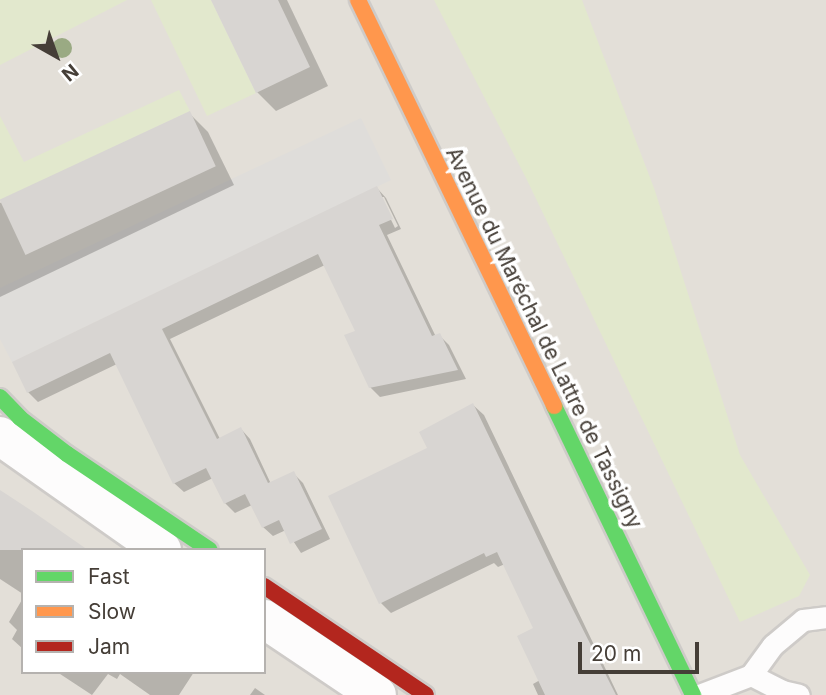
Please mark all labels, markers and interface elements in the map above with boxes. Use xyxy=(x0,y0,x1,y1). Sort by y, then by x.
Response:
north arrow xyxy=(21,21,91,91)
text: N xyxy=(57,59,83,86)
street label: Avenue du Maréchal de Lattre de Tassigny xyxy=(440,143,648,533)
legend xyxy=(21,548,266,674)
text: Fast xyxy=(88,564,130,589)
text: Slow xyxy=(88,599,136,624)
scale bar xyxy=(581,628,702,672)
text: Jam xyxy=(88,634,130,659)
text: 20 m xyxy=(591,641,641,666)

